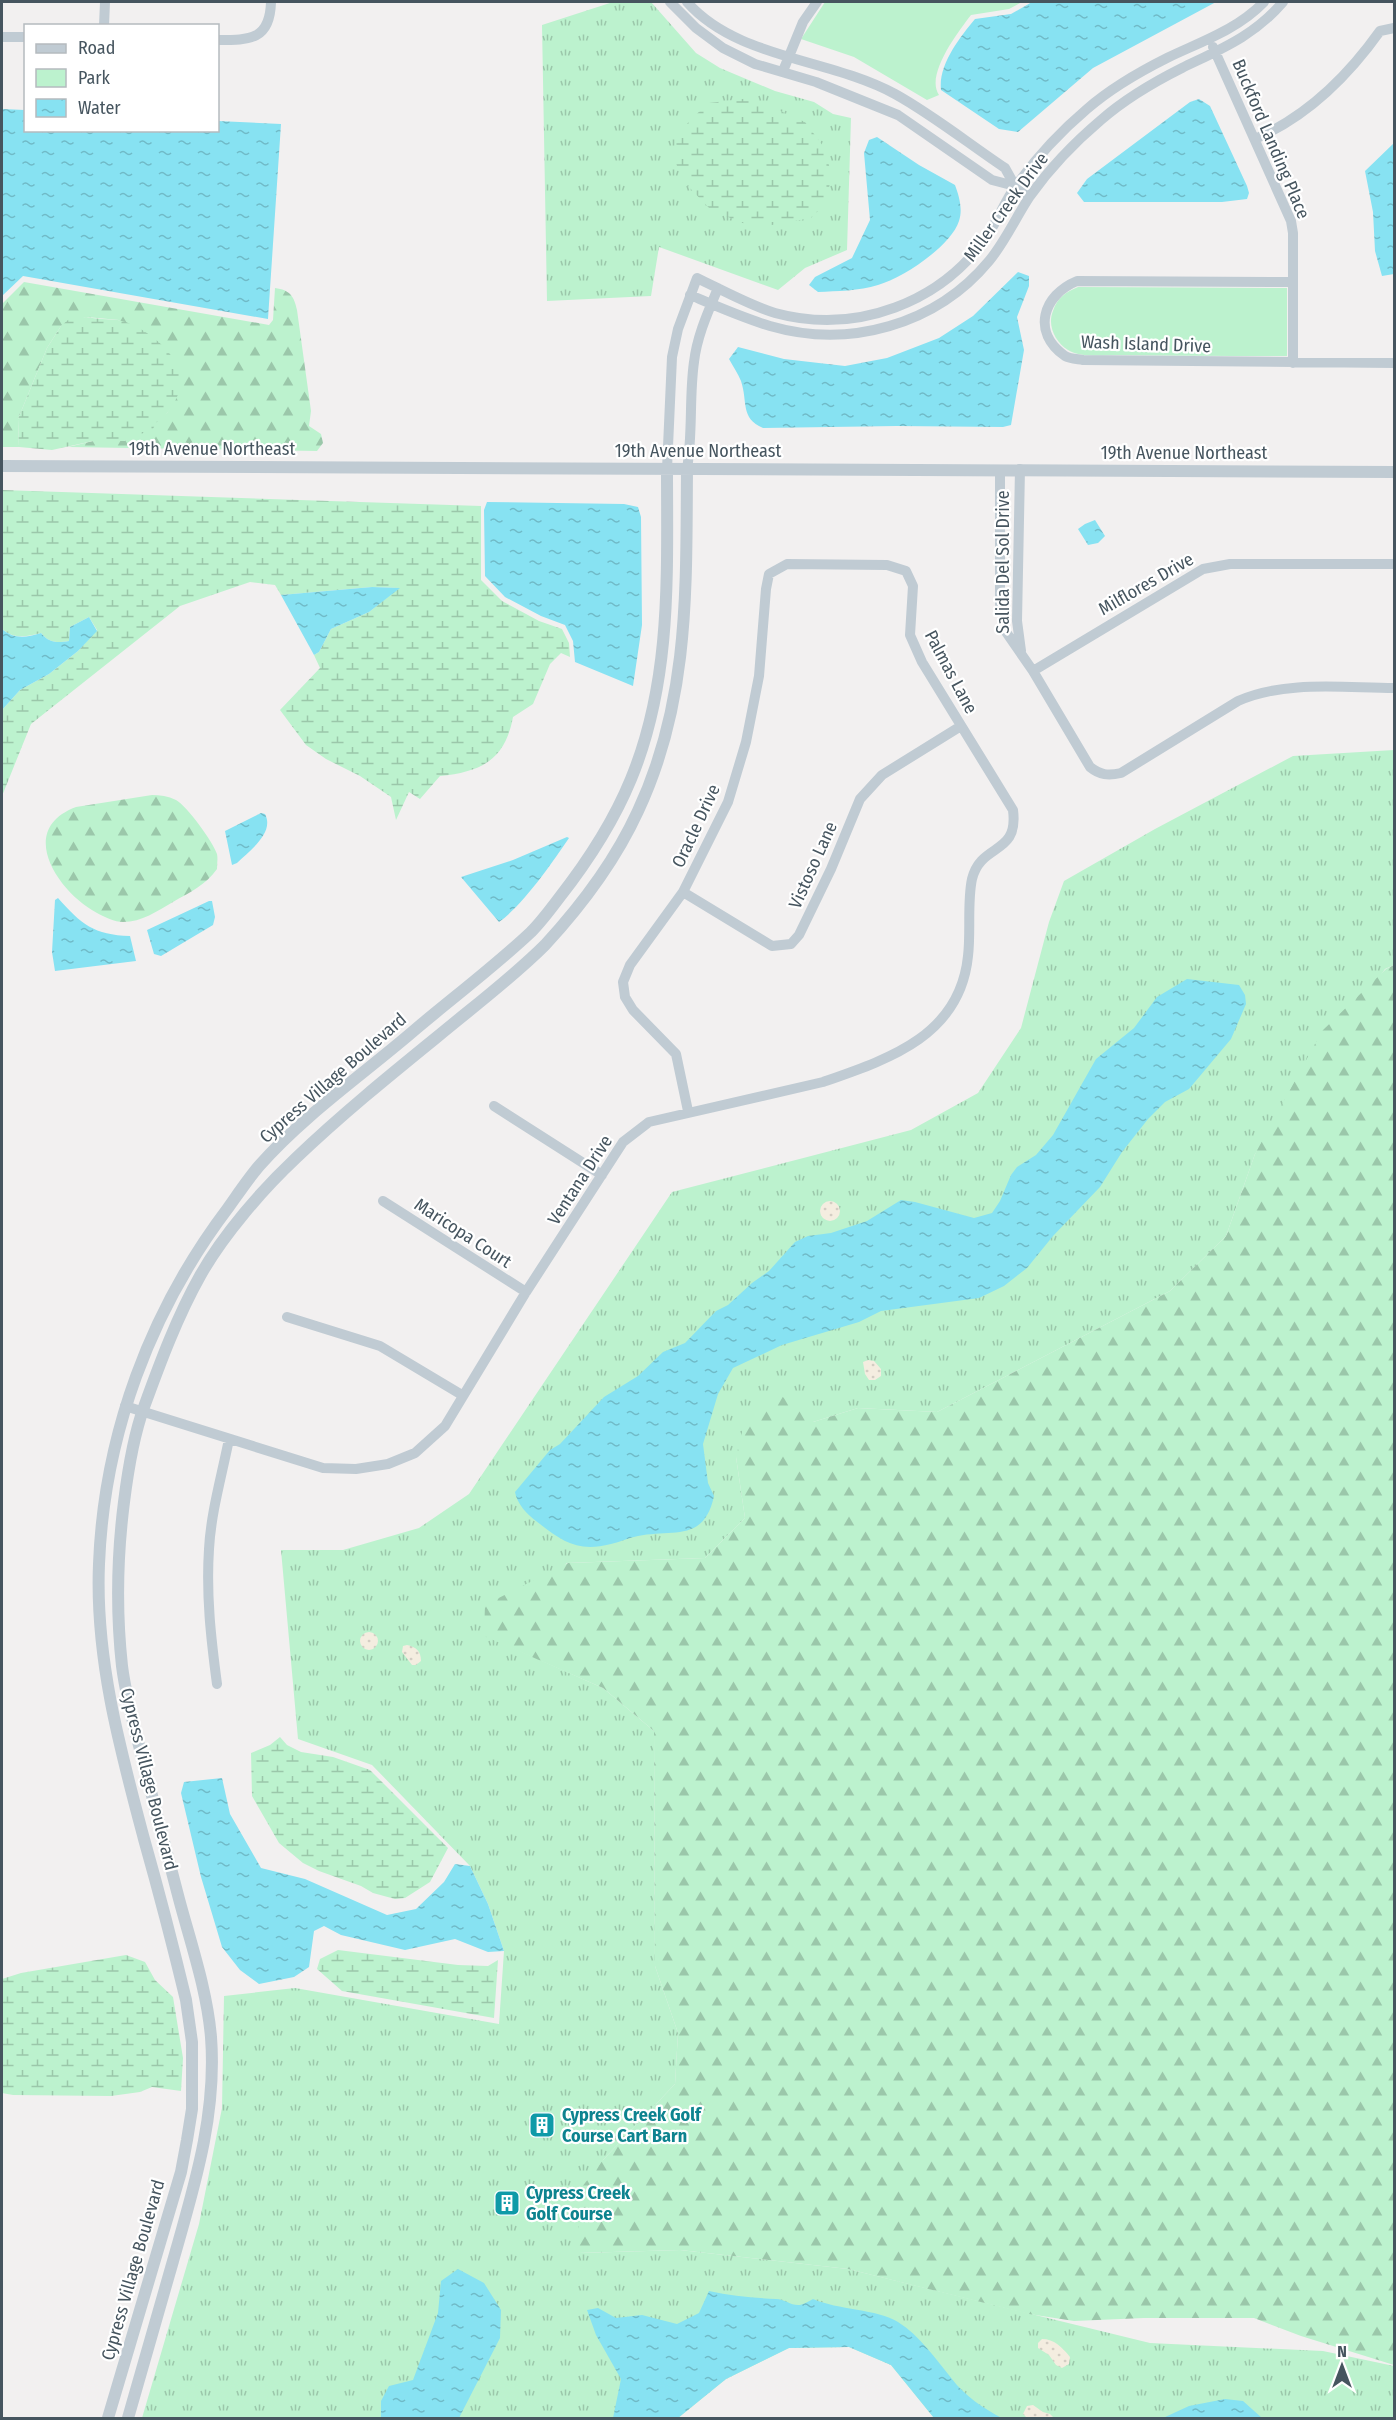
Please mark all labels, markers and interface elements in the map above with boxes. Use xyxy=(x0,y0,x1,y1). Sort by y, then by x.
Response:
legend xyxy=(24,24,219,132)
text: Road xyxy=(78,37,115,59)
street label: Buckford Landing Place xyxy=(1227,56,1315,222)
text: Park xyxy=(78,67,111,89)
text: Water xyxy=(78,97,121,119)
street label: Miller Creek Drive xyxy=(959,148,1053,266)
street label: Wash Island Drive xyxy=(1080,331,1212,357)
street label: 19th Avenue Northeast xyxy=(129,438,295,460)
street label: 19th Avenue Northeast xyxy=(615,440,781,462)
street label: 19th Avenue Northeast xyxy=(1101,442,1267,464)
street label: Salida Del Sol Drive xyxy=(992,490,1014,634)
street label: Milflores Drive xyxy=(1095,548,1197,620)
street label: Palmas Lane xyxy=(920,626,982,718)
street label: Oracle Drive xyxy=(667,781,725,871)
street label: Vistoso Lane xyxy=(784,818,842,912)
street label: Cypress Village Boulevard xyxy=(255,1008,411,1148)
street label: Ventana Drive xyxy=(543,1131,617,1229)
street label: Maricopa Court xyxy=(410,1193,516,1273)
street label: Cypress Village Boulevard xyxy=(116,1686,182,1872)
place label: Cypress Creek Golf Course Cart Barn xyxy=(562,2104,703,2147)
building icon: Cypress Creek Golf Course Cart Barn xyxy=(527,2110,557,2140)
street label: Cypress Village Boulevard xyxy=(97,2177,169,2363)
place label: Cypress Creek Golf Course xyxy=(526,2182,631,2225)
building icon: Cypress Creek Golf Course xyxy=(492,2188,522,2218)
north arrow xyxy=(1312,2336,1372,2396)
text: N xyxy=(1337,2342,1347,2361)

